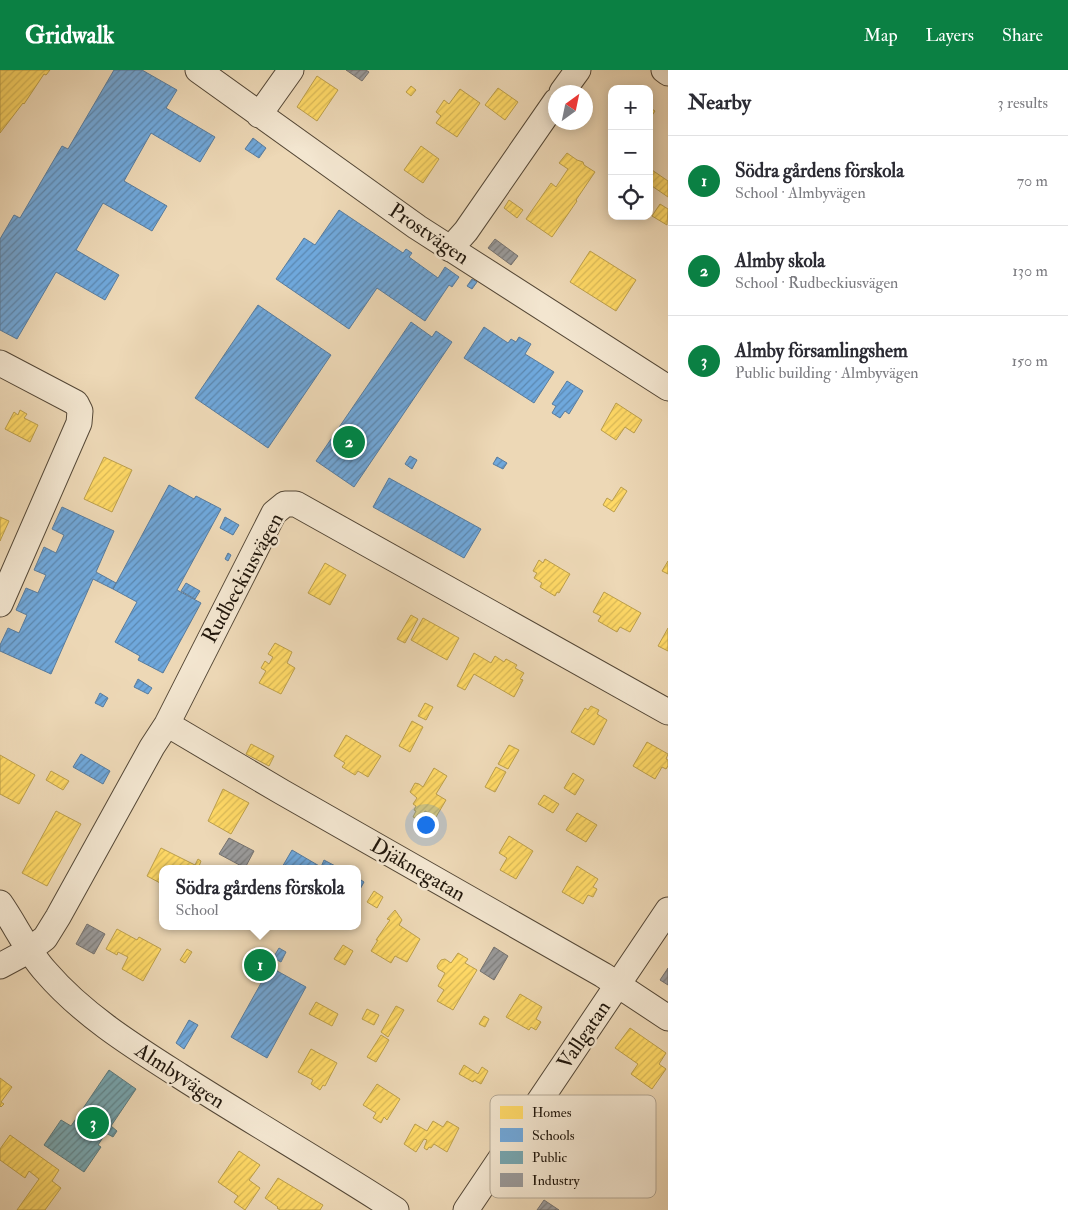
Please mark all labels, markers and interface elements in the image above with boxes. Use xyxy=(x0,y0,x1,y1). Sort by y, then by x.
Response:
text: Gridwalk xyxy=(25,20,114,51)
text: Map xyxy=(864,24,898,47)
text: Layers xyxy=(926,24,974,47)
text: Share xyxy=(1002,24,1043,47)
north arrow xyxy=(548,85,593,130)
map controls xyxy=(608,85,653,220)
button: + xyxy=(608,85,653,130)
text: Nearby xyxy=(688,89,751,116)
text: 3 results xyxy=(997,93,1048,113)
button: − xyxy=(608,130,653,175)
text: Södra gårdens förskola xyxy=(735,159,904,183)
text: 1 xyxy=(701,171,707,191)
text: 70 m xyxy=(1017,171,1048,191)
button: locate xyxy=(608,175,653,220)
text: School · Almbyvägen xyxy=(735,183,866,203)
street label: Prostvägen xyxy=(384,197,475,271)
text: Almby skola xyxy=(735,249,825,273)
text: 2 xyxy=(700,261,708,281)
text: 130 m xyxy=(1012,261,1048,281)
text: School · Rudbeckiusvägen xyxy=(735,273,898,293)
text: Almby församlingshem xyxy=(735,339,908,363)
text: 3 xyxy=(701,351,707,371)
text: 150 m xyxy=(1011,351,1048,371)
text: Public building · Almbyvägen xyxy=(735,363,919,383)
pin: 2 xyxy=(333,423,365,461)
street label: Rudbeckiusvägen xyxy=(196,508,290,648)
your location xyxy=(413,812,439,838)
street label: Djäknegatan xyxy=(366,832,471,908)
popup xyxy=(159,865,361,930)
text: Södra gårdens förskola xyxy=(176,876,344,900)
text: School xyxy=(176,900,219,920)
pin: 1 xyxy=(244,946,276,984)
street label: Vallgatan xyxy=(551,995,617,1075)
street label: Almbyvägen xyxy=(129,1036,230,1115)
legend xyxy=(490,1095,656,1198)
pin: 3 xyxy=(77,1104,109,1142)
text: Homes xyxy=(532,1104,572,1121)
text: Schools xyxy=(532,1127,575,1144)
text: Public xyxy=(532,1149,567,1166)
text: Industry xyxy=(532,1172,581,1190)

